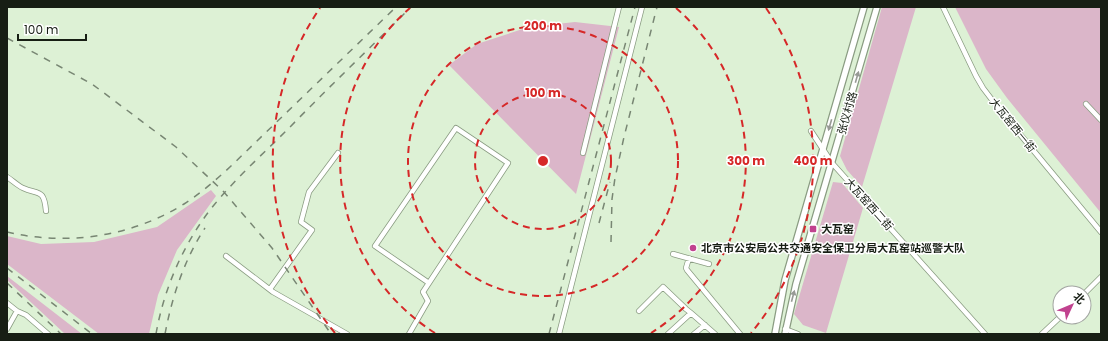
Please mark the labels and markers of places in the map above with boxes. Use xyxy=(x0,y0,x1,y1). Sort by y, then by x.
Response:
centre of rings xyxy=(536,154,550,168)
place label: 大瓦窑 xyxy=(821,221,854,237)
marker: 大瓦窑 xyxy=(808,224,818,234)
place label: 北京市公安局公共交通安全保卫分局大瓦窑站巡警大队 xyxy=(701,240,965,256)
marker: 北京市公安局公共交通安全保卫分局大瓦窑站巡警大队 xyxy=(688,243,698,253)

